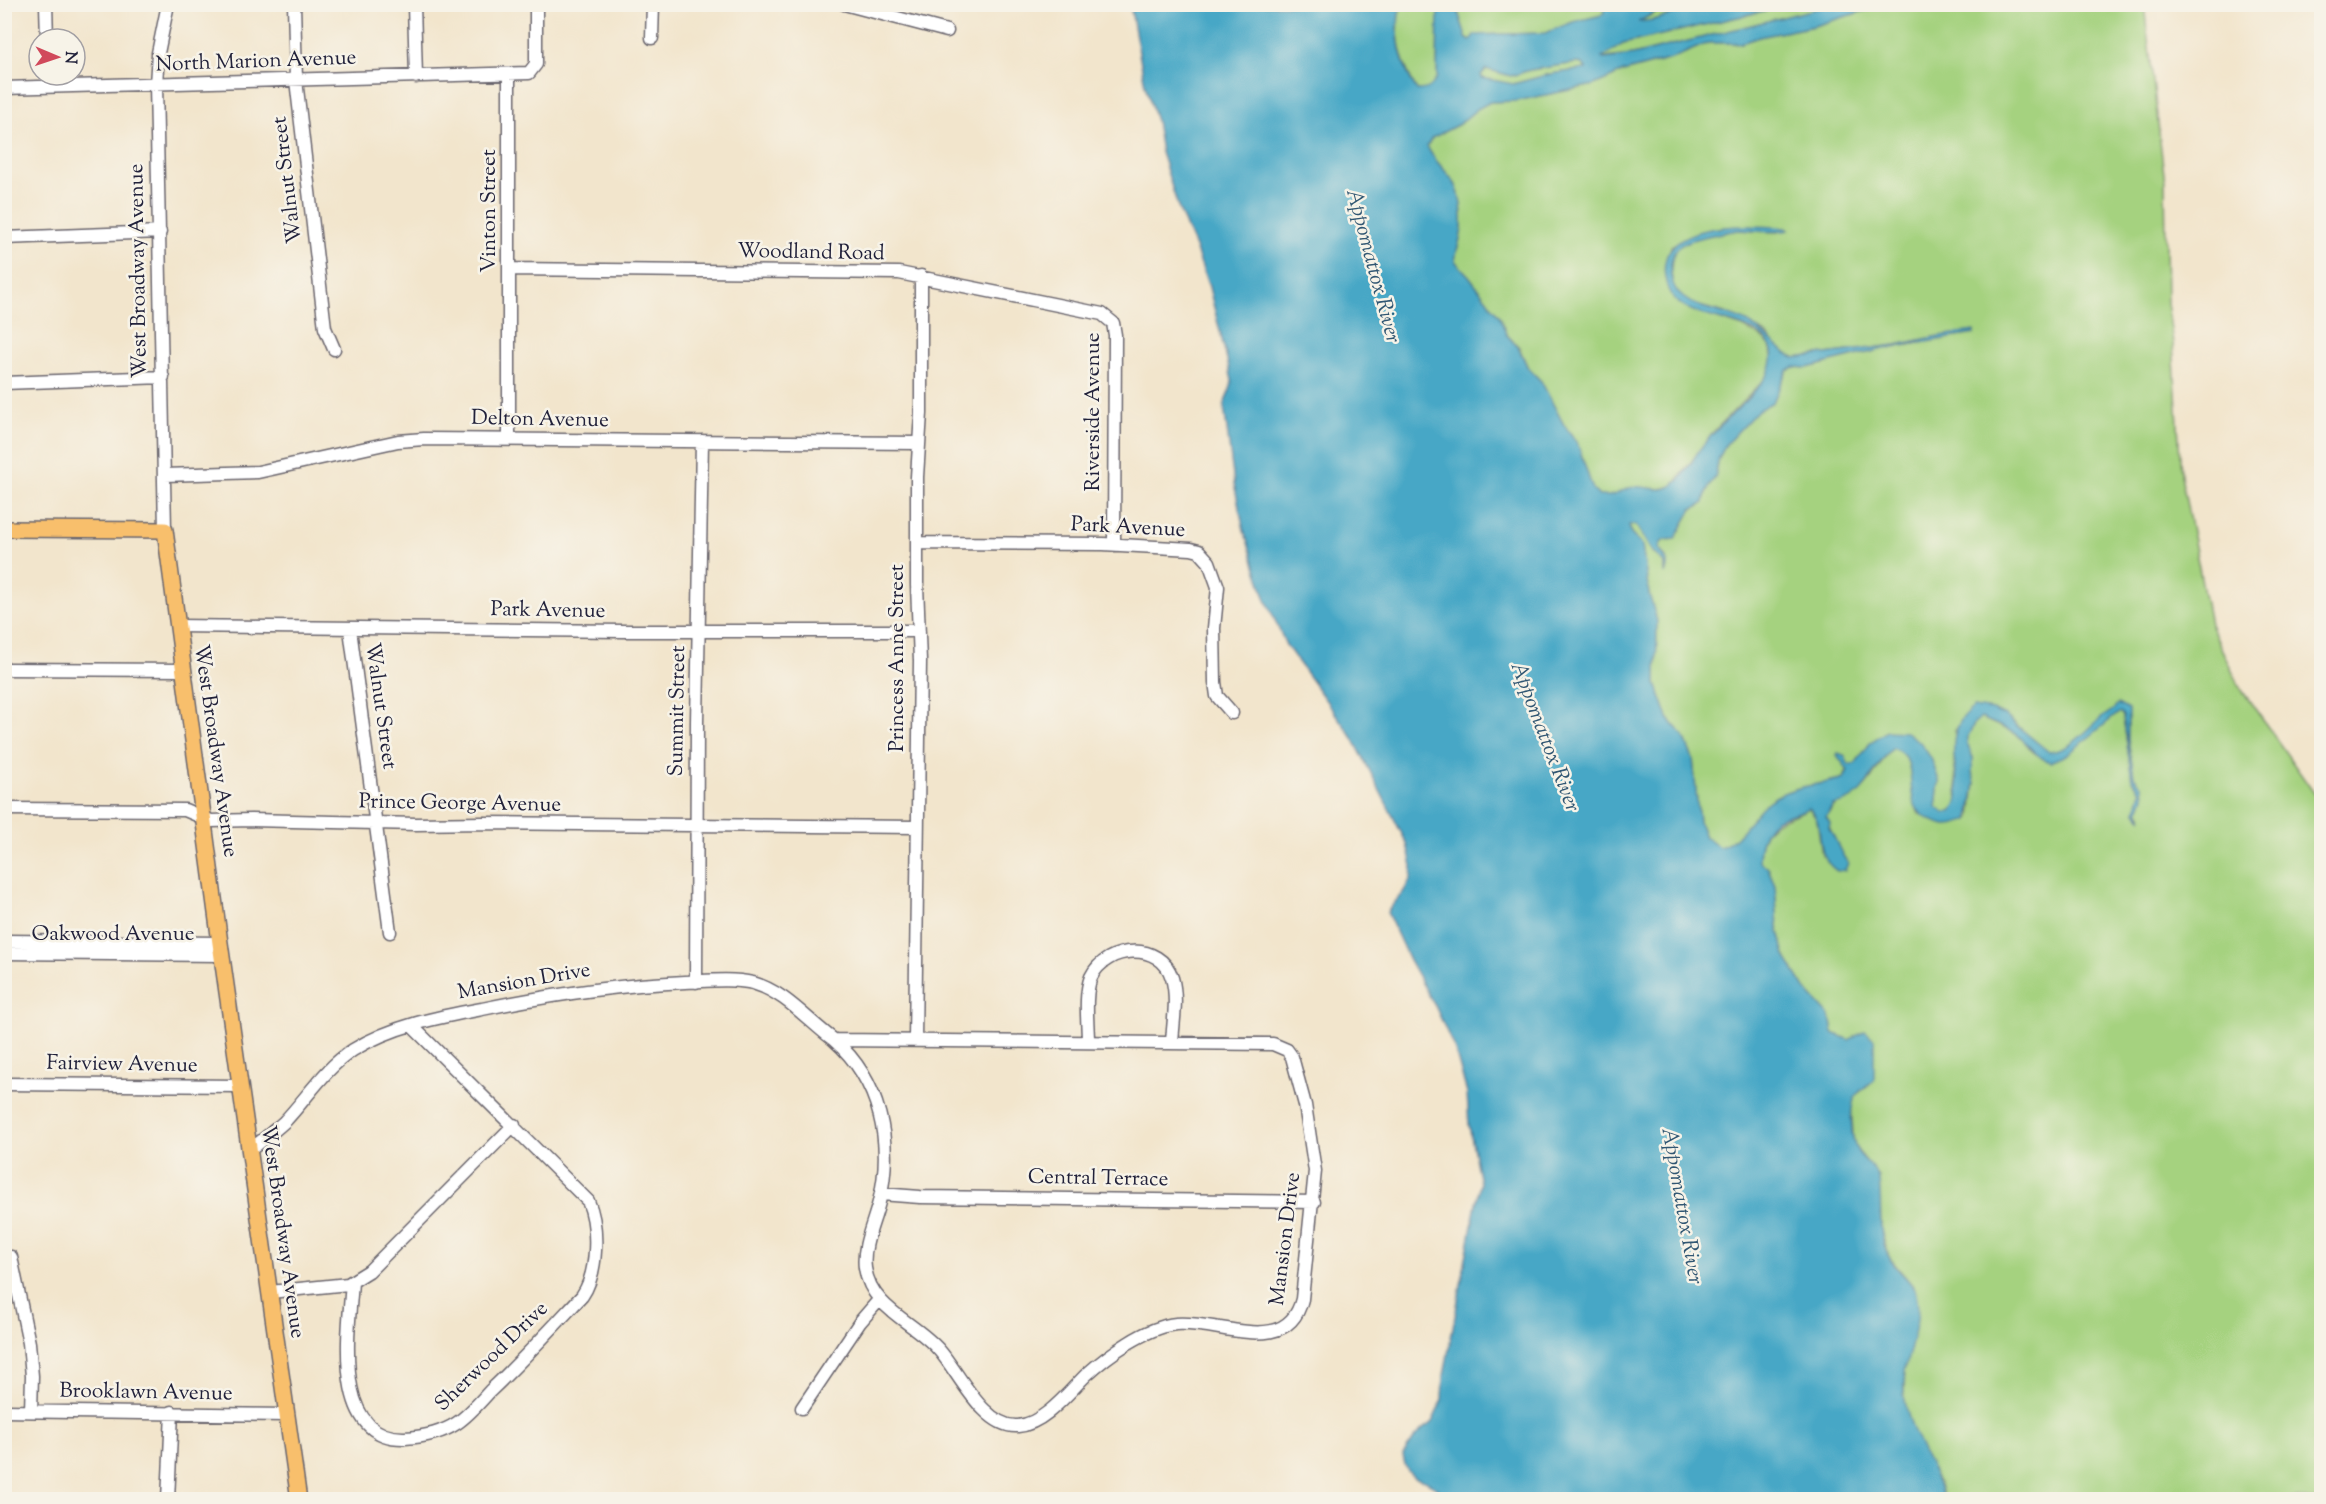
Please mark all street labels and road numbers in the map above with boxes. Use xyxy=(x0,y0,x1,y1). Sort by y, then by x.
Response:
street label: North Marion Avenue xyxy=(155,44,357,80)
street label: Walnut Street xyxy=(265,115,311,245)
street label: Vinton Street xyxy=(475,149,505,273)
street label: West Broadway Avenue xyxy=(122,163,156,379)
street label: Woodland Road xyxy=(737,237,885,269)
street label: Riverside Avenue xyxy=(1079,332,1109,492)
street label: Delton Avenue xyxy=(471,404,609,436)
street label: Park Avenue xyxy=(1070,510,1186,546)
street label: Princess Anne Street xyxy=(883,564,913,752)
street label: Park Avenue xyxy=(490,595,606,627)
street label: Walnut Street xyxy=(356,641,404,771)
street label: West Broadway Avenue xyxy=(185,643,245,859)
street label: Summit Street xyxy=(662,645,694,777)
street label: Prince George Avenue xyxy=(359,787,561,821)
street label: Oakwood Avenue xyxy=(31,920,195,950)
street label: Mansion Drive xyxy=(455,956,593,1008)
street label: Fairview Avenue xyxy=(46,1049,198,1081)
street label: West Broadway Avenue xyxy=(252,1124,312,1340)
street label: Central Terrace xyxy=(1027,1163,1169,1195)
street label: Mansion Drive xyxy=(1263,1170,1309,1308)
street label: Sherwood Drive xyxy=(429,1295,555,1419)
street label: Brooklawn Avenue xyxy=(59,1376,233,1410)

